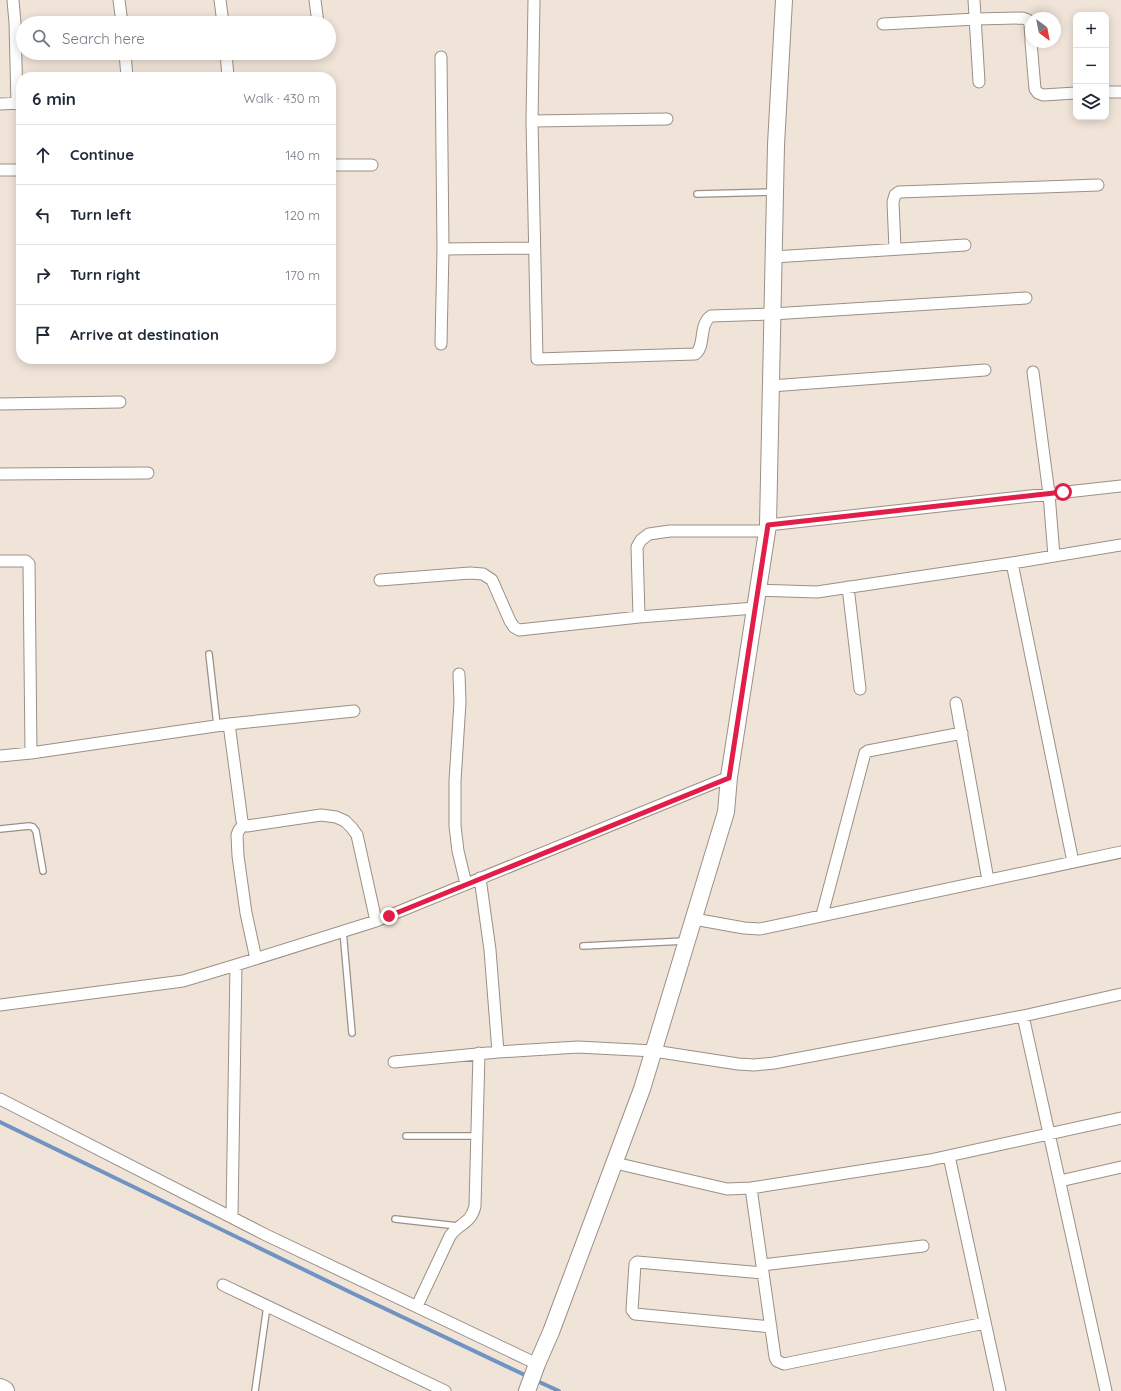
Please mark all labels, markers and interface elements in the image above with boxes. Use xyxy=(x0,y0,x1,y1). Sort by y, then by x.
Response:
north arrow xyxy=(1025,12,1061,48)
map controls xyxy=(1073,12,1109,120)
button: + xyxy=(1073,12,1109,48)
search box xyxy=(16,16,336,60)
icon: search xyxy=(30,27,52,49)
text: Search here xyxy=(62,29,145,48)
button: − xyxy=(1073,48,1109,84)
button: layers xyxy=(1073,84,1109,120)
text: 6 min xyxy=(32,88,76,109)
text: Walk · 430 m xyxy=(243,90,320,106)
icon: ahead xyxy=(32,144,54,166)
text: Continue xyxy=(70,145,134,164)
text: 140 m xyxy=(285,147,320,163)
icon: left xyxy=(32,204,54,226)
text: Turn left xyxy=(70,205,132,224)
text: 120 m xyxy=(285,207,320,223)
icon: right xyxy=(32,264,54,286)
text: Turn right xyxy=(70,265,141,284)
text: 170 m xyxy=(285,267,320,283)
icon: arrive xyxy=(32,324,54,346)
text: Arrive at destination xyxy=(70,325,219,344)
route start xyxy=(1054,483,1072,501)
route end xyxy=(380,907,398,925)

